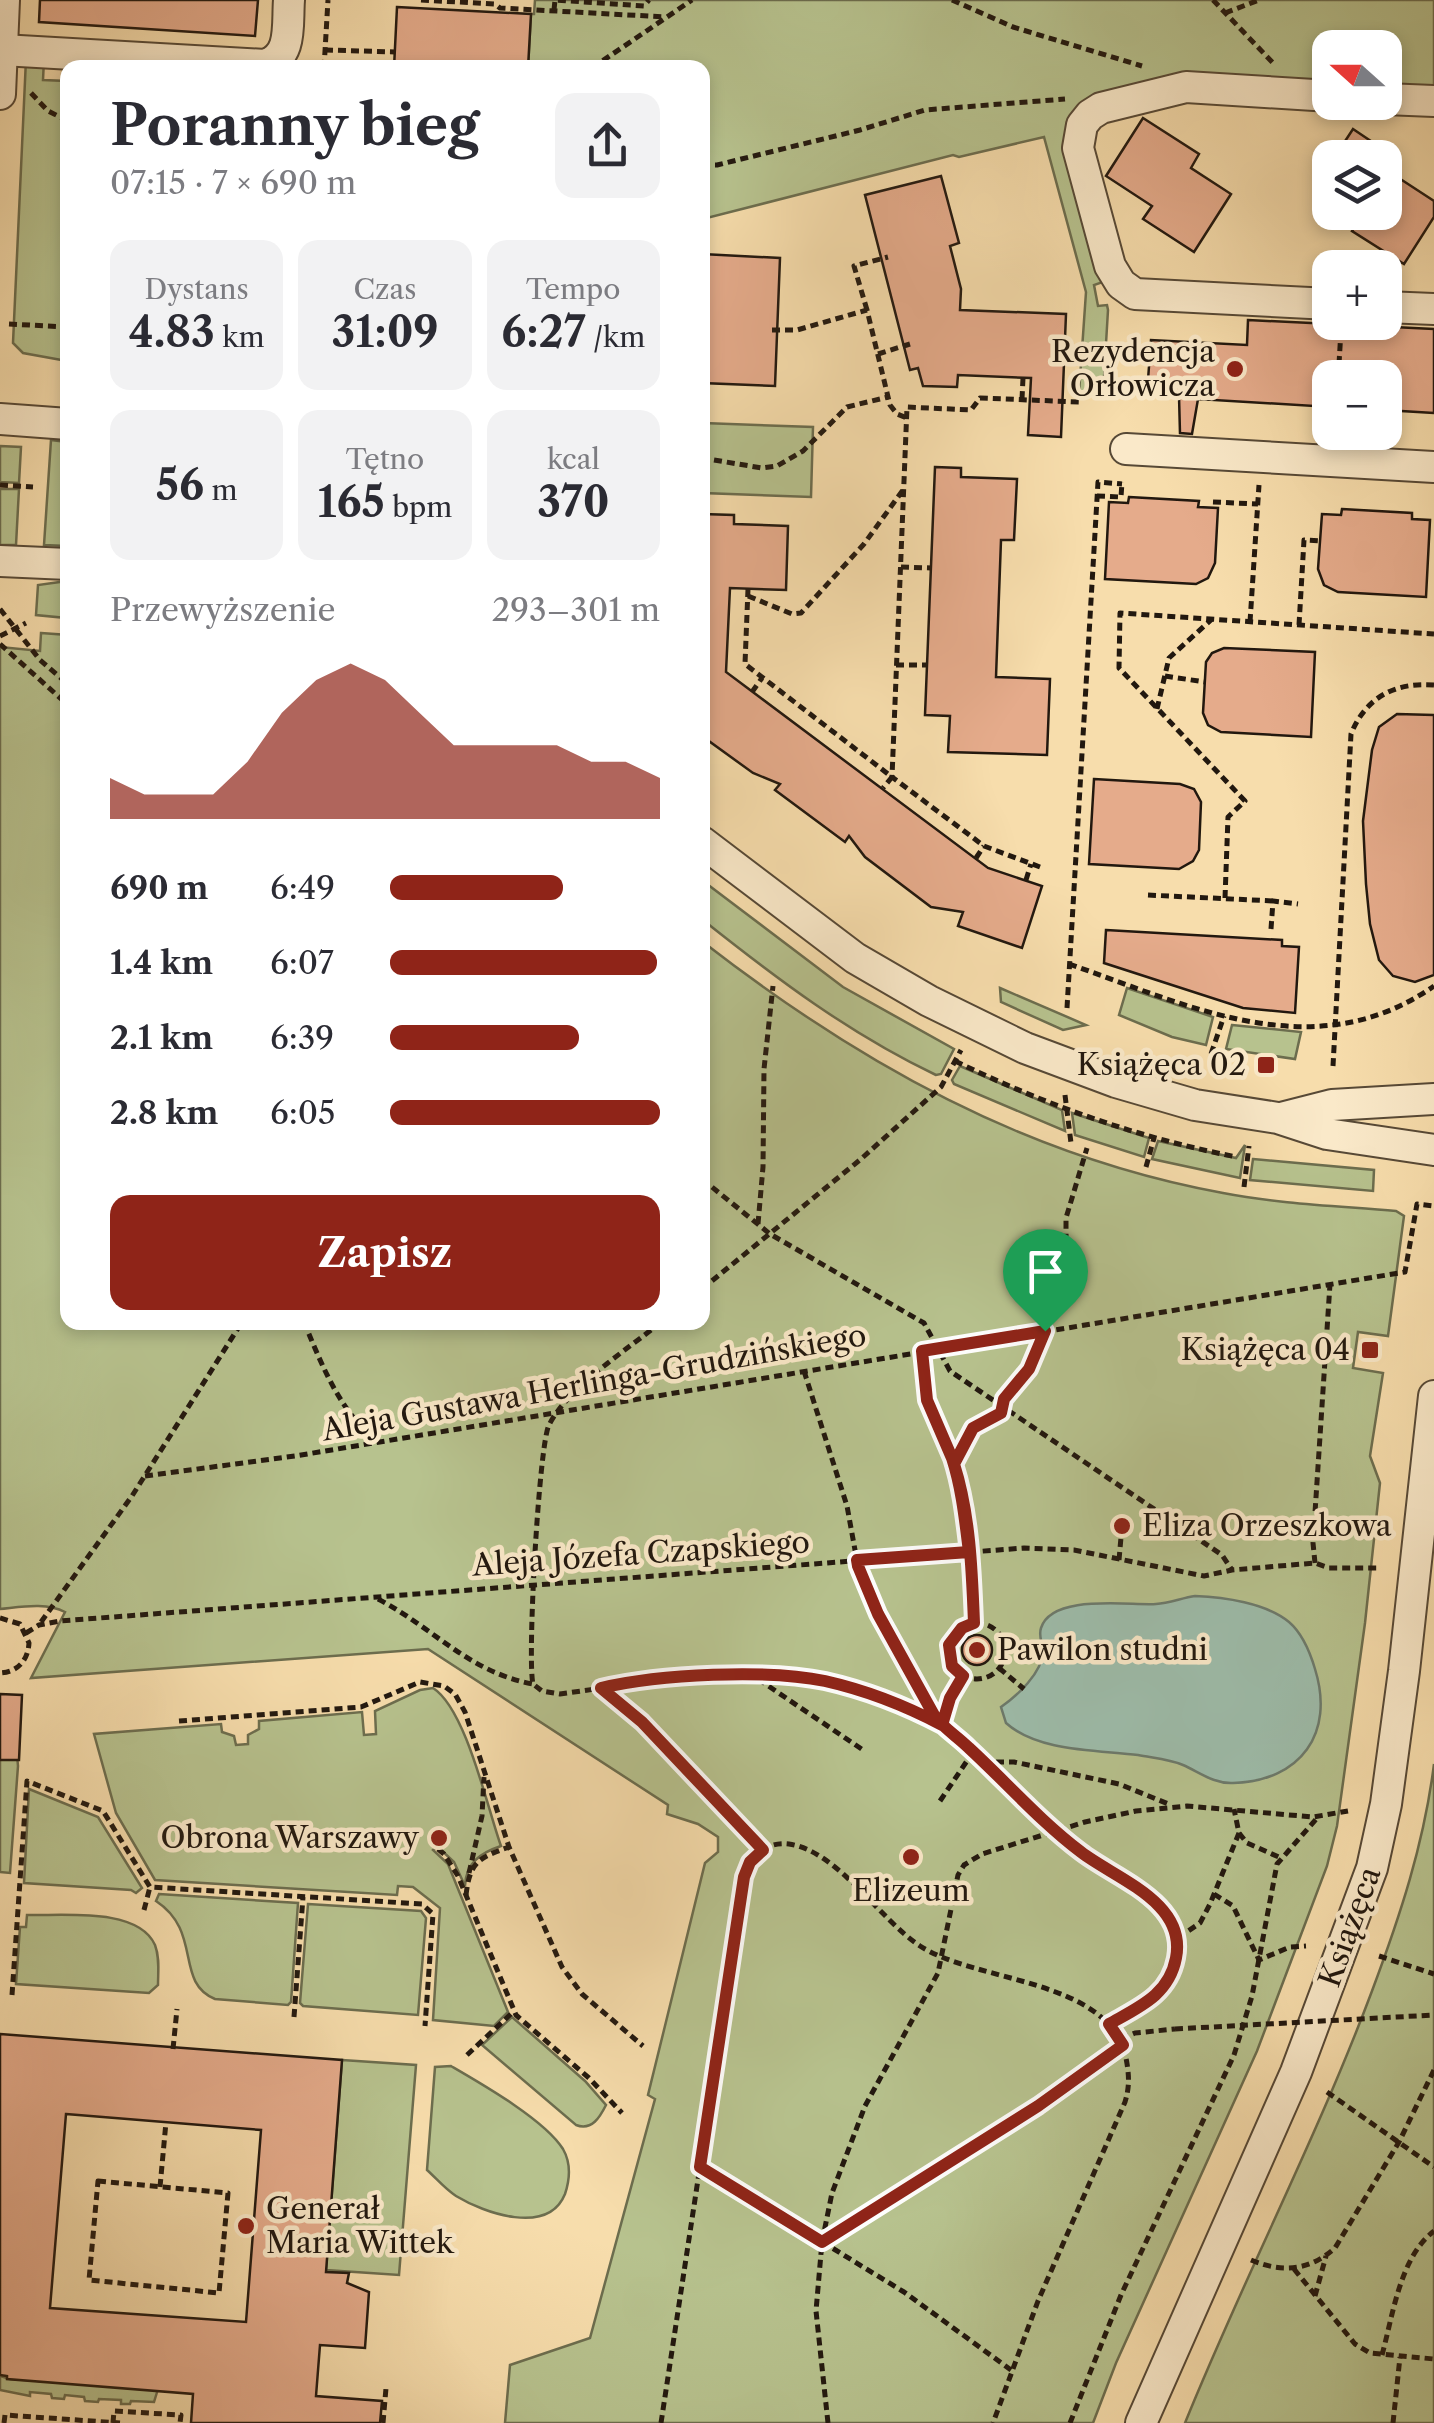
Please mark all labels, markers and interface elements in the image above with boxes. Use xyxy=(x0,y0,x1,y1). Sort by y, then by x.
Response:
north arrow xyxy=(1312,30,1402,120)
map controls xyxy=(1312,30,1402,450)
text: Poranny bieg xyxy=(110,92,480,159)
button: share xyxy=(555,93,660,198)
button: layers xyxy=(1312,140,1402,230)
text: 07:15 · 7 × 690 m xyxy=(110,163,356,202)
button: + xyxy=(1312,250,1402,340)
text: Dystans xyxy=(145,272,249,306)
text: Czas xyxy=(353,272,416,306)
text: Tempo xyxy=(526,272,621,306)
text: 4.83 xyxy=(129,306,215,358)
text: 31:09 xyxy=(332,306,438,358)
text: 6:27 xyxy=(501,306,586,358)
text: km xyxy=(215,320,265,354)
text: /km xyxy=(586,320,645,354)
place label: Rezydencja Orłowicza xyxy=(1051,333,1215,404)
marker: Rezydencja Orłowicza xyxy=(1224,358,1246,380)
button: − xyxy=(1312,360,1402,450)
text: Tętno xyxy=(346,442,424,476)
text: kcal xyxy=(547,442,600,476)
text: 56 xyxy=(156,459,204,511)
text: m xyxy=(204,473,238,507)
text: 165 xyxy=(318,476,385,528)
text: 370 xyxy=(537,476,610,528)
text: bpm xyxy=(385,490,452,524)
text: Przewyższenie xyxy=(110,590,335,629)
text: 293–301 m xyxy=(492,590,660,629)
text: 690 m xyxy=(110,868,209,907)
text: 6:49 xyxy=(270,868,335,907)
text: 1.4 km xyxy=(110,943,213,982)
text: 6:07 xyxy=(270,943,334,982)
text: 2.1 km xyxy=(110,1018,213,1057)
text: 6:39 xyxy=(270,1018,334,1057)
place label: Książęca 02 xyxy=(1077,1046,1246,1083)
marker: Książęca 02 xyxy=(1255,1054,1277,1076)
text: 2.8 km xyxy=(110,1093,218,1132)
text: 6:05 xyxy=(270,1093,335,1132)
button: Zapisz xyxy=(110,1195,660,1310)
pin xyxy=(1003,1229,1088,1332)
icon: arrive xyxy=(1018,1244,1073,1299)
street label: Aleja Gustawa Herlinga-Grudzińskiego xyxy=(318,1316,869,1449)
place label: Książęca 04 xyxy=(1181,1331,1350,1368)
marker: Książęca 04 xyxy=(1359,1339,1381,1361)
place label: Eliza Orzeszkowa xyxy=(1142,1507,1392,1544)
marker: Eliza Orzeszkowa xyxy=(1111,1515,1133,1537)
street label: Aleja Józefa Czapskiego xyxy=(470,1523,811,1584)
place label: Pawilon studni xyxy=(997,1631,1208,1668)
marker: Pawilon studni xyxy=(966,1639,988,1661)
place label: Obrona Warszawy xyxy=(160,1819,419,1856)
marker: Obrona Warszawy xyxy=(428,1827,450,1849)
marker: Elizeum xyxy=(900,1846,922,1868)
street label: Książęca xyxy=(1311,1862,1388,1992)
place label: Elizeum xyxy=(852,1872,970,1909)
place label: Generał Maria Wittek xyxy=(266,2190,455,2261)
marker: Generał Maria Wittek xyxy=(235,2215,257,2237)

